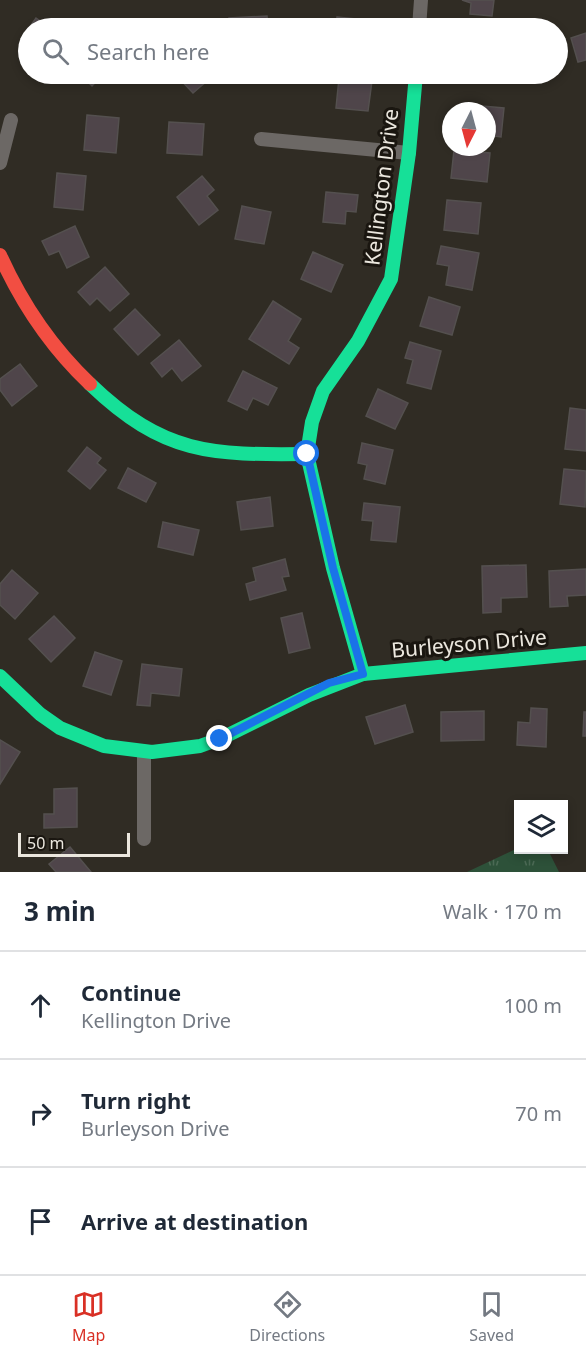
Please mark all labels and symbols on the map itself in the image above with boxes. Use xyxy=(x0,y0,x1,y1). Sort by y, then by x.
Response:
north arrow xyxy=(442,102,496,156)
street label: Kellington Drive xyxy=(357,107,405,267)
route start xyxy=(293,440,319,466)
street label: Burleyson Drive xyxy=(390,622,548,664)
route end xyxy=(206,725,232,751)
scale bar xyxy=(18,830,130,858)

